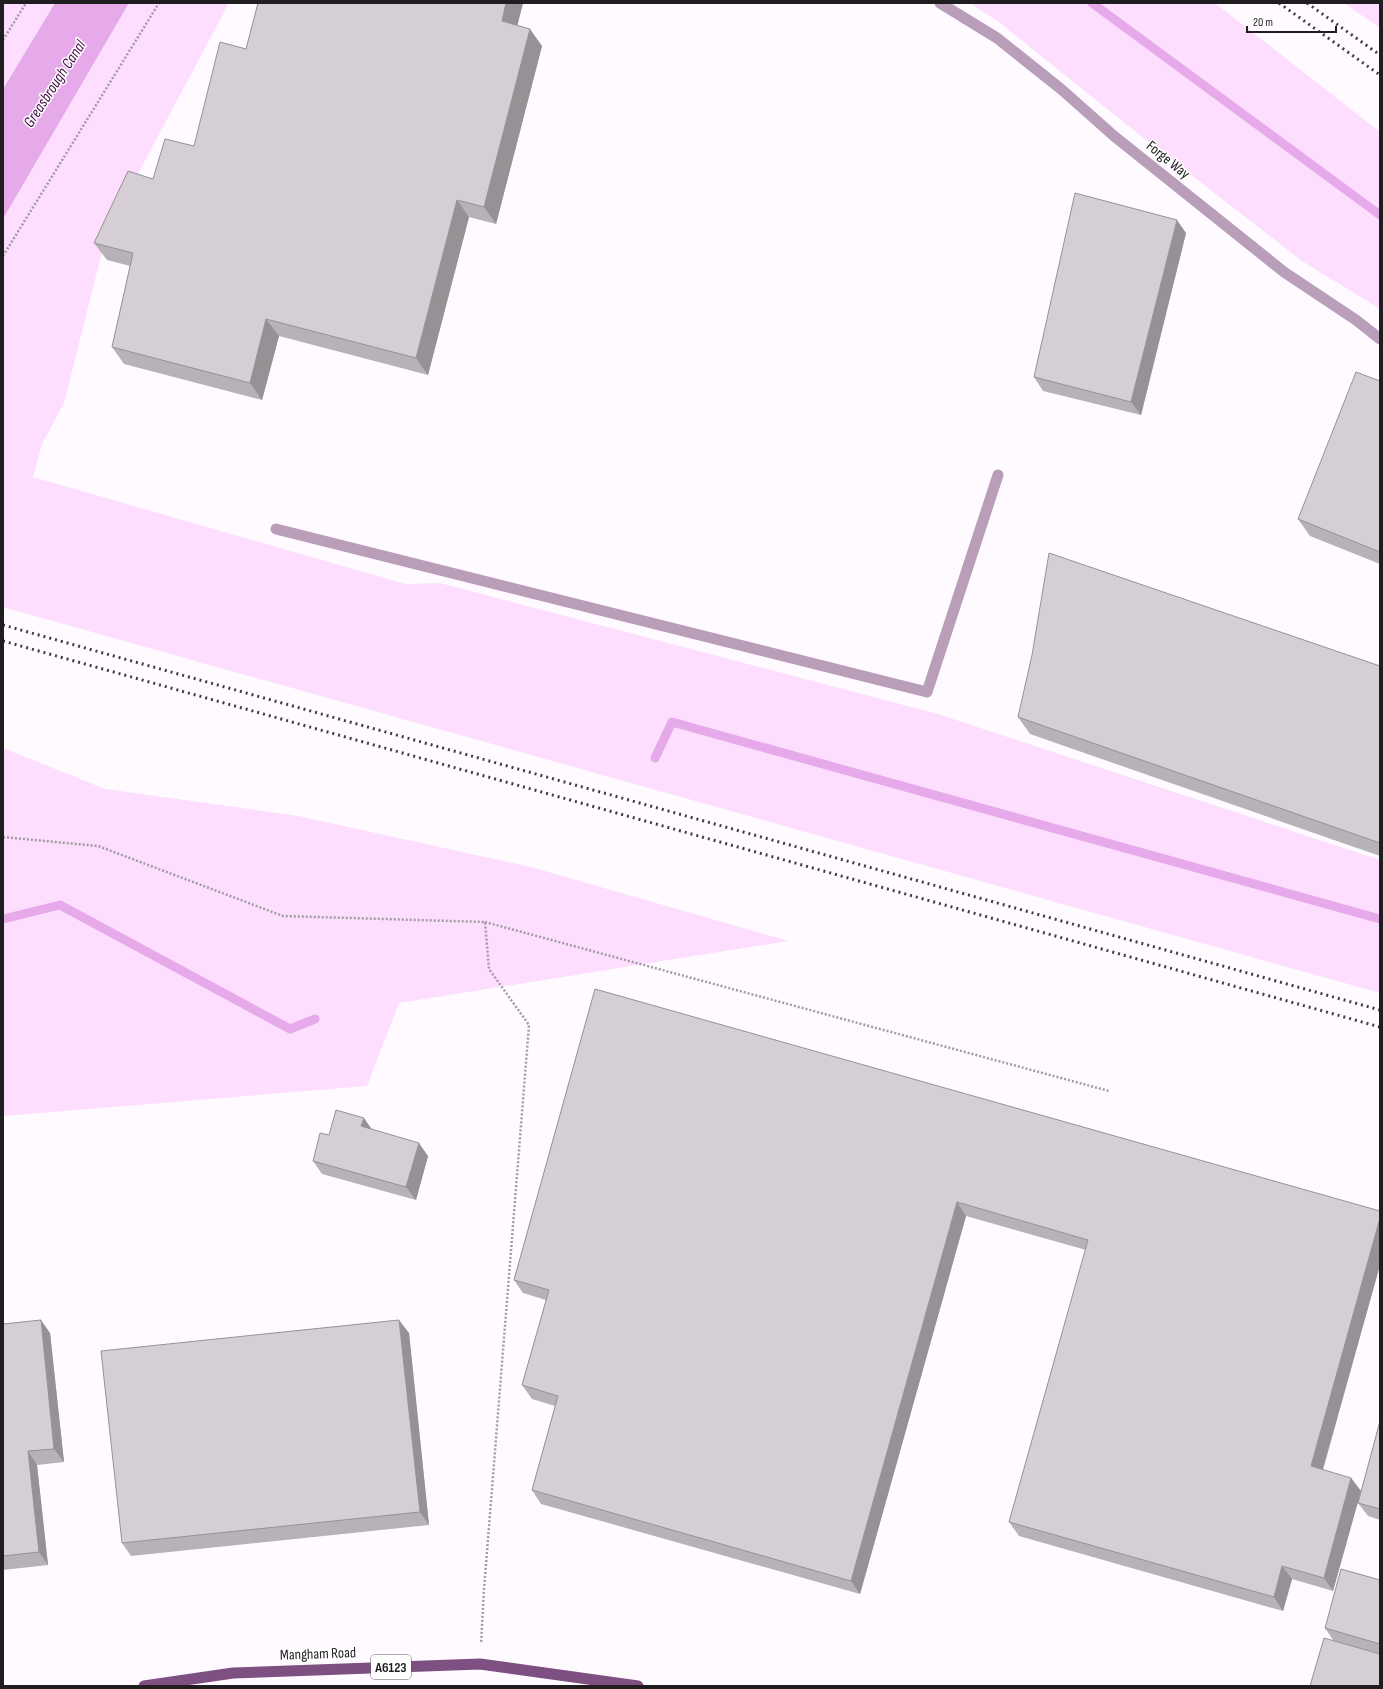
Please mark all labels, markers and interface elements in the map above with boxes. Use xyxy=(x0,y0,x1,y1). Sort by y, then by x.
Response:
scale bar xyxy=(1247,8,1336,34)
text: 20 m xyxy=(1253,15,1273,30)
water label: Greasbrough Canal xyxy=(20,36,91,131)
street label: Forge Way xyxy=(1142,137,1194,183)
street label: Mangham Road xyxy=(280,1643,356,1665)
road number: A6123 xyxy=(371,1655,411,1679)

